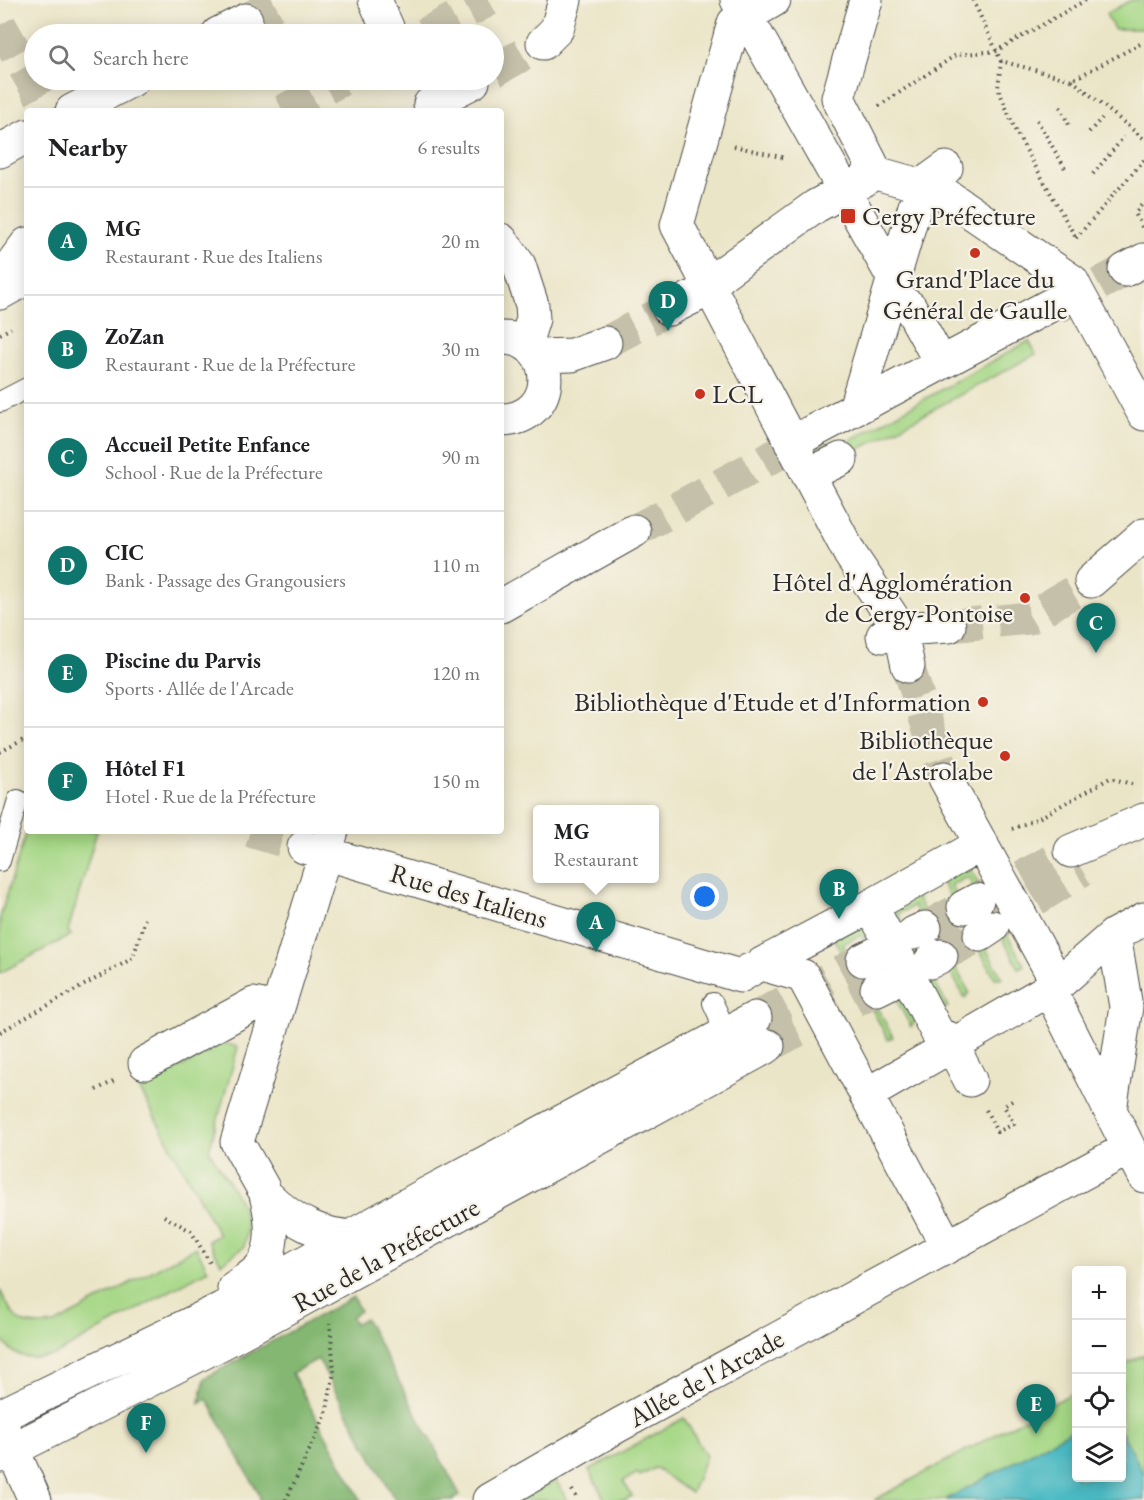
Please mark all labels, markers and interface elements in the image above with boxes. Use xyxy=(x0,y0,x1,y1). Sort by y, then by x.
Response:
search box xyxy=(24,24,504,90)
icon: search xyxy=(45,41,78,74)
text: Search here xyxy=(93,43,188,72)
text: Nearby xyxy=(48,130,128,164)
text: 6 results xyxy=(417,134,480,160)
place label: Cergy Préfecture xyxy=(862,198,1036,233)
marker: Cergy Préfecture xyxy=(839,207,857,225)
text: MG xyxy=(105,214,141,243)
text: A xyxy=(60,228,75,254)
text: 20 m xyxy=(441,228,480,254)
text: Restaurant · Rue des Italiens xyxy=(105,243,322,269)
marker: Grand'Place du Général de Gaulle xyxy=(968,246,982,260)
place label: Grand'Place du Général de Gaulle xyxy=(883,261,1067,327)
pin: D xyxy=(648,282,688,331)
text: ZoZan xyxy=(105,322,164,351)
text: B xyxy=(61,336,74,362)
text: 30 m xyxy=(441,336,480,362)
text: Restaurant · Rue de la Préfecture xyxy=(105,351,356,377)
place label: LCL xyxy=(712,376,763,411)
marker: LCL xyxy=(693,387,707,401)
text: Accueil Petite Enfance xyxy=(105,430,310,459)
text: C xyxy=(60,444,75,470)
text: 90 m xyxy=(441,444,480,470)
text: School · Rue de la Préfecture xyxy=(105,459,323,485)
text: CIC xyxy=(105,538,144,567)
text: D xyxy=(60,552,75,578)
text: 110 m xyxy=(432,552,480,578)
place label: Hôtel d'Agglomération de Cergy-Pontoise xyxy=(772,564,1013,630)
text: Bank · Passage des Grangousiers xyxy=(105,567,346,593)
marker: Hôtel d'Agglomération de Cergy-Pontoise xyxy=(1018,591,1032,605)
pin: C xyxy=(1076,604,1116,653)
text: Piscine du Parvis xyxy=(105,646,261,675)
text: E xyxy=(62,660,73,686)
text: 120 m xyxy=(432,660,480,686)
text: Sports · Allée de l'Arcade xyxy=(105,675,294,701)
place label: Bibliothèque d'Etude et d'Information xyxy=(574,684,971,719)
marker: Bibliothèque d'Etude et d'Information xyxy=(976,695,990,709)
place label: Bibliothèque de l'Astrolabe xyxy=(852,722,993,788)
marker: Bibliothèque de l'Astrolabe xyxy=(998,749,1012,763)
text: Hôtel F1 xyxy=(105,754,186,783)
text: F xyxy=(62,768,73,794)
text: 150 m xyxy=(432,768,480,794)
text: Hotel · Rue de la Préfecture xyxy=(105,783,316,809)
popup xyxy=(533,805,659,883)
text: MG xyxy=(554,817,590,846)
text: Restaurant xyxy=(554,846,638,872)
street label: Rue des Italiens xyxy=(386,855,552,936)
pin: B xyxy=(820,870,858,919)
your location xyxy=(690,882,719,911)
pin: A xyxy=(576,902,616,952)
street label: Rue de la Préfecture xyxy=(287,1189,485,1320)
map controls xyxy=(1072,1266,1126,1482)
button: + xyxy=(1072,1266,1126,1320)
street label: Allée de l'Arcade xyxy=(621,1320,790,1435)
button: − xyxy=(1072,1320,1126,1374)
button: locate xyxy=(1072,1374,1126,1428)
pin: E xyxy=(1016,1384,1056,1434)
pin: F xyxy=(126,1404,166,1453)
button: layers xyxy=(1072,1428,1126,1482)

